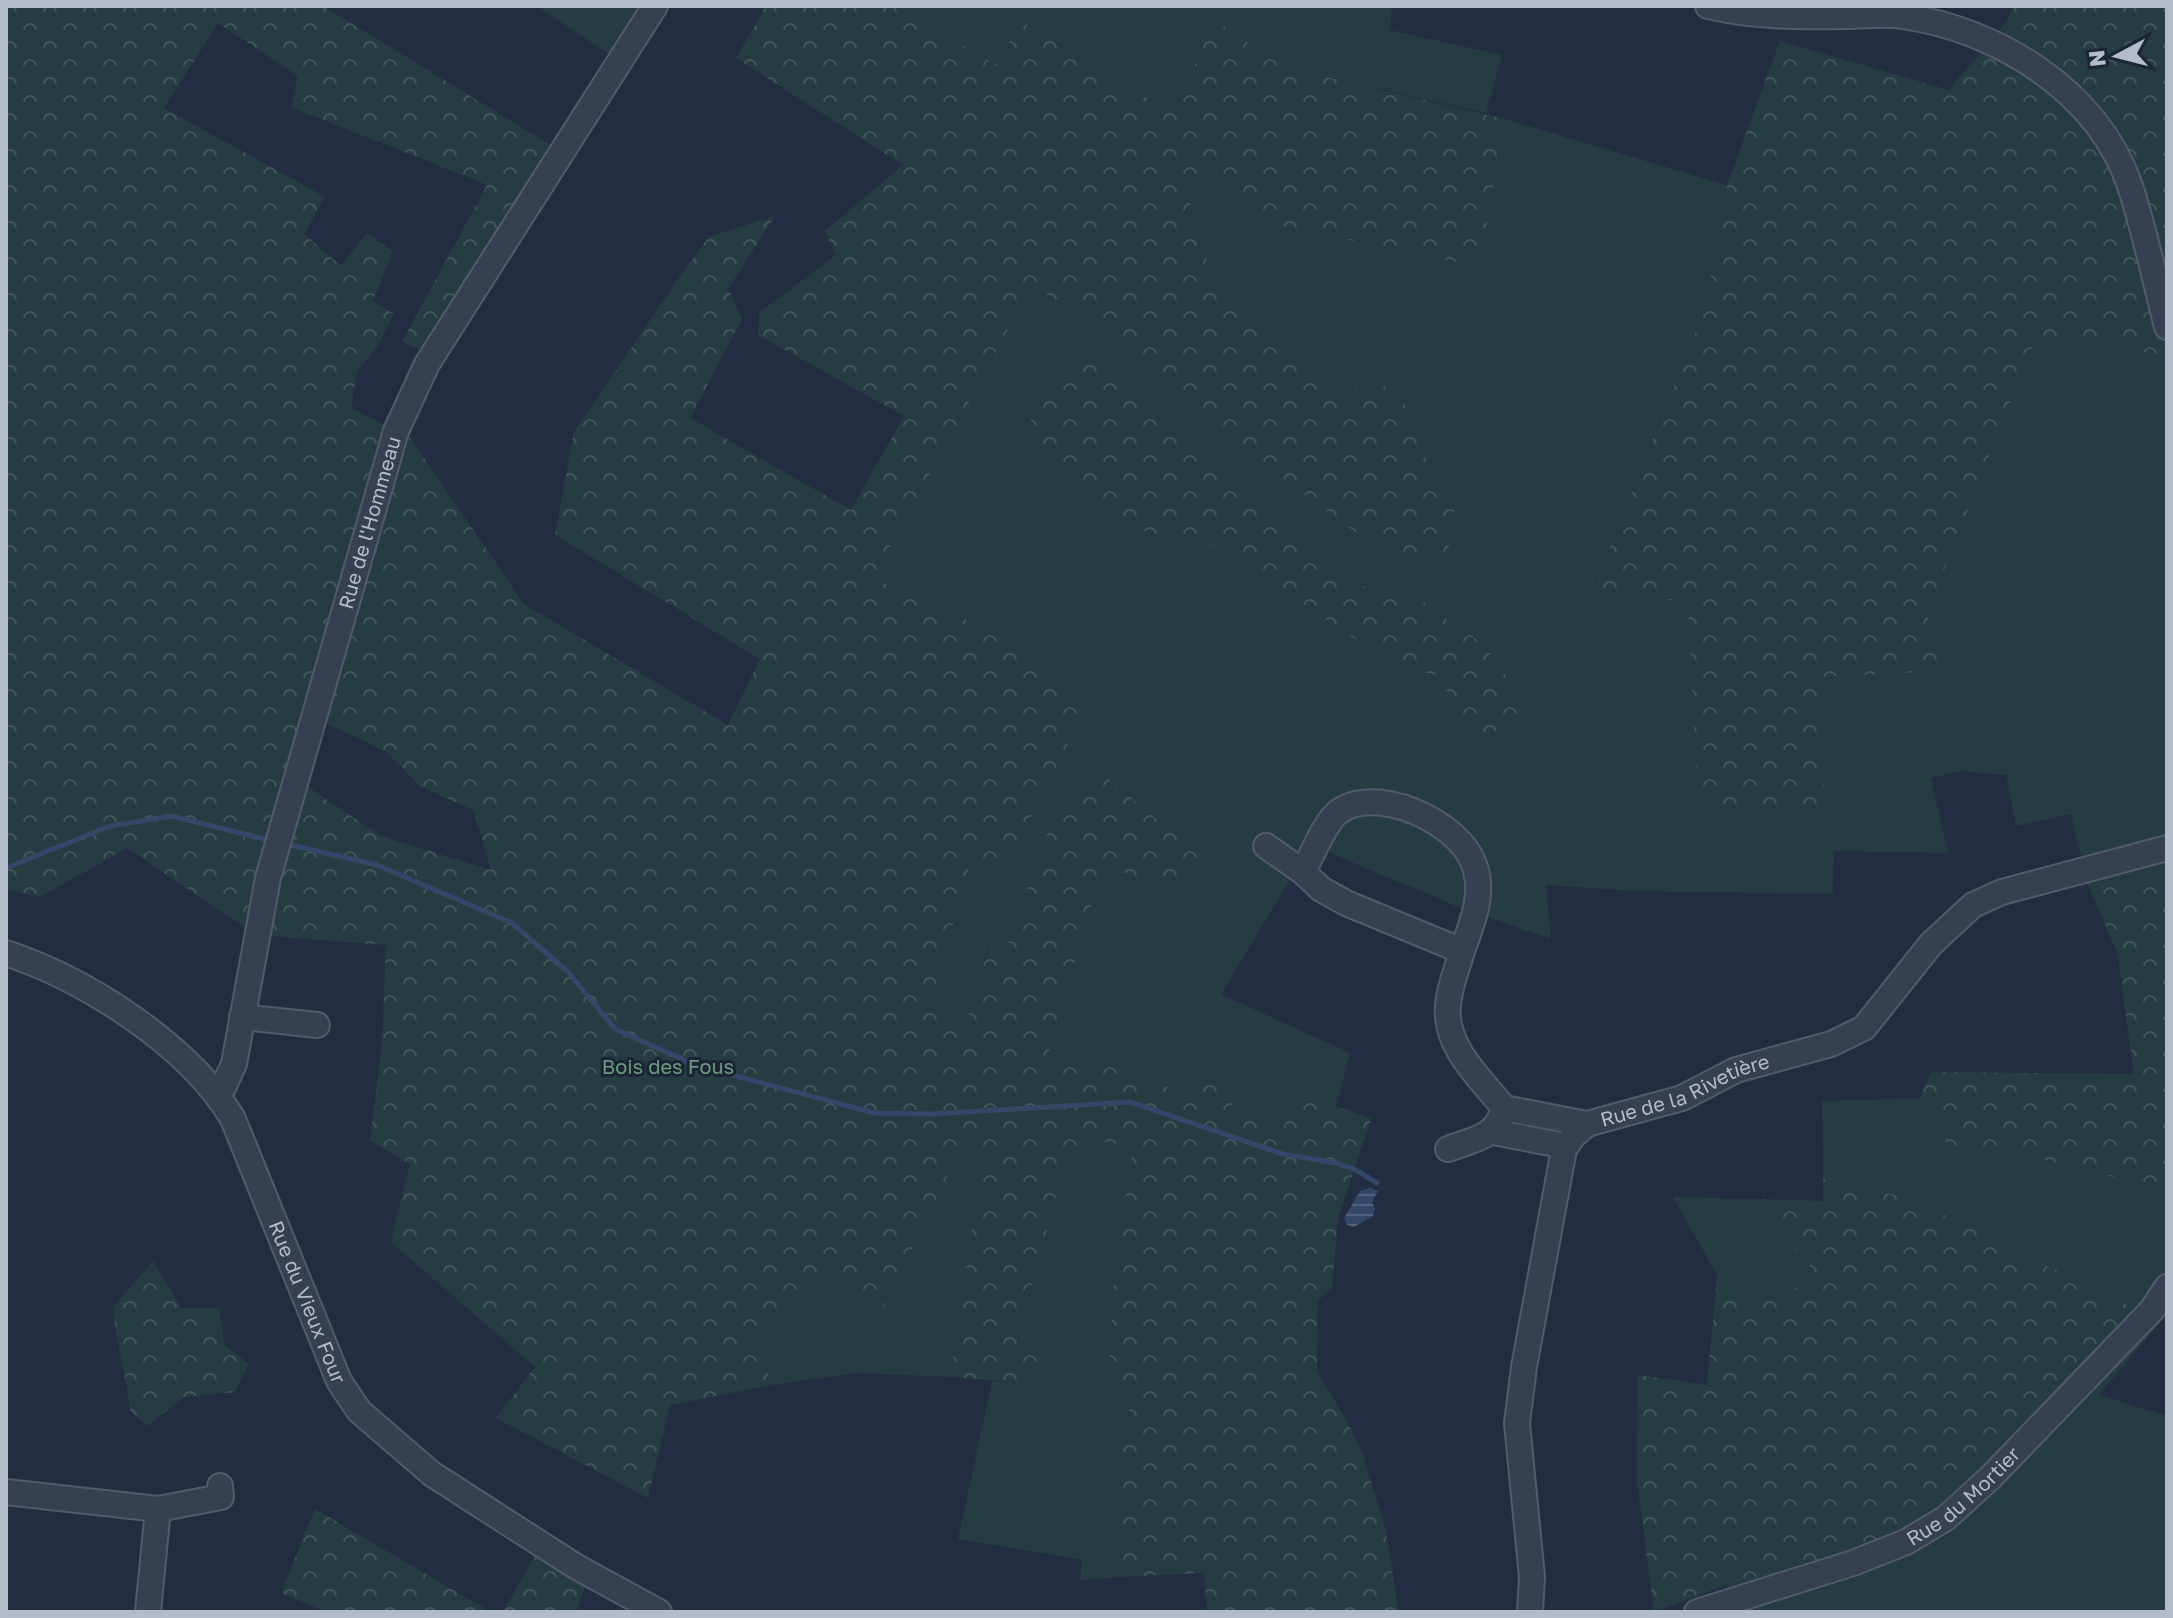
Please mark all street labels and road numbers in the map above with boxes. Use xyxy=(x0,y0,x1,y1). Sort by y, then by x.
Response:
street label: Rue de l'Hommeau xyxy=(333,433,405,612)
street label: Rue de la Rivetière xyxy=(1597,1048,1772,1131)
street label: Rue du Vieux Four xyxy=(264,1217,352,1387)
street label: Rue du Mortier xyxy=(1902,1441,2025,1550)

